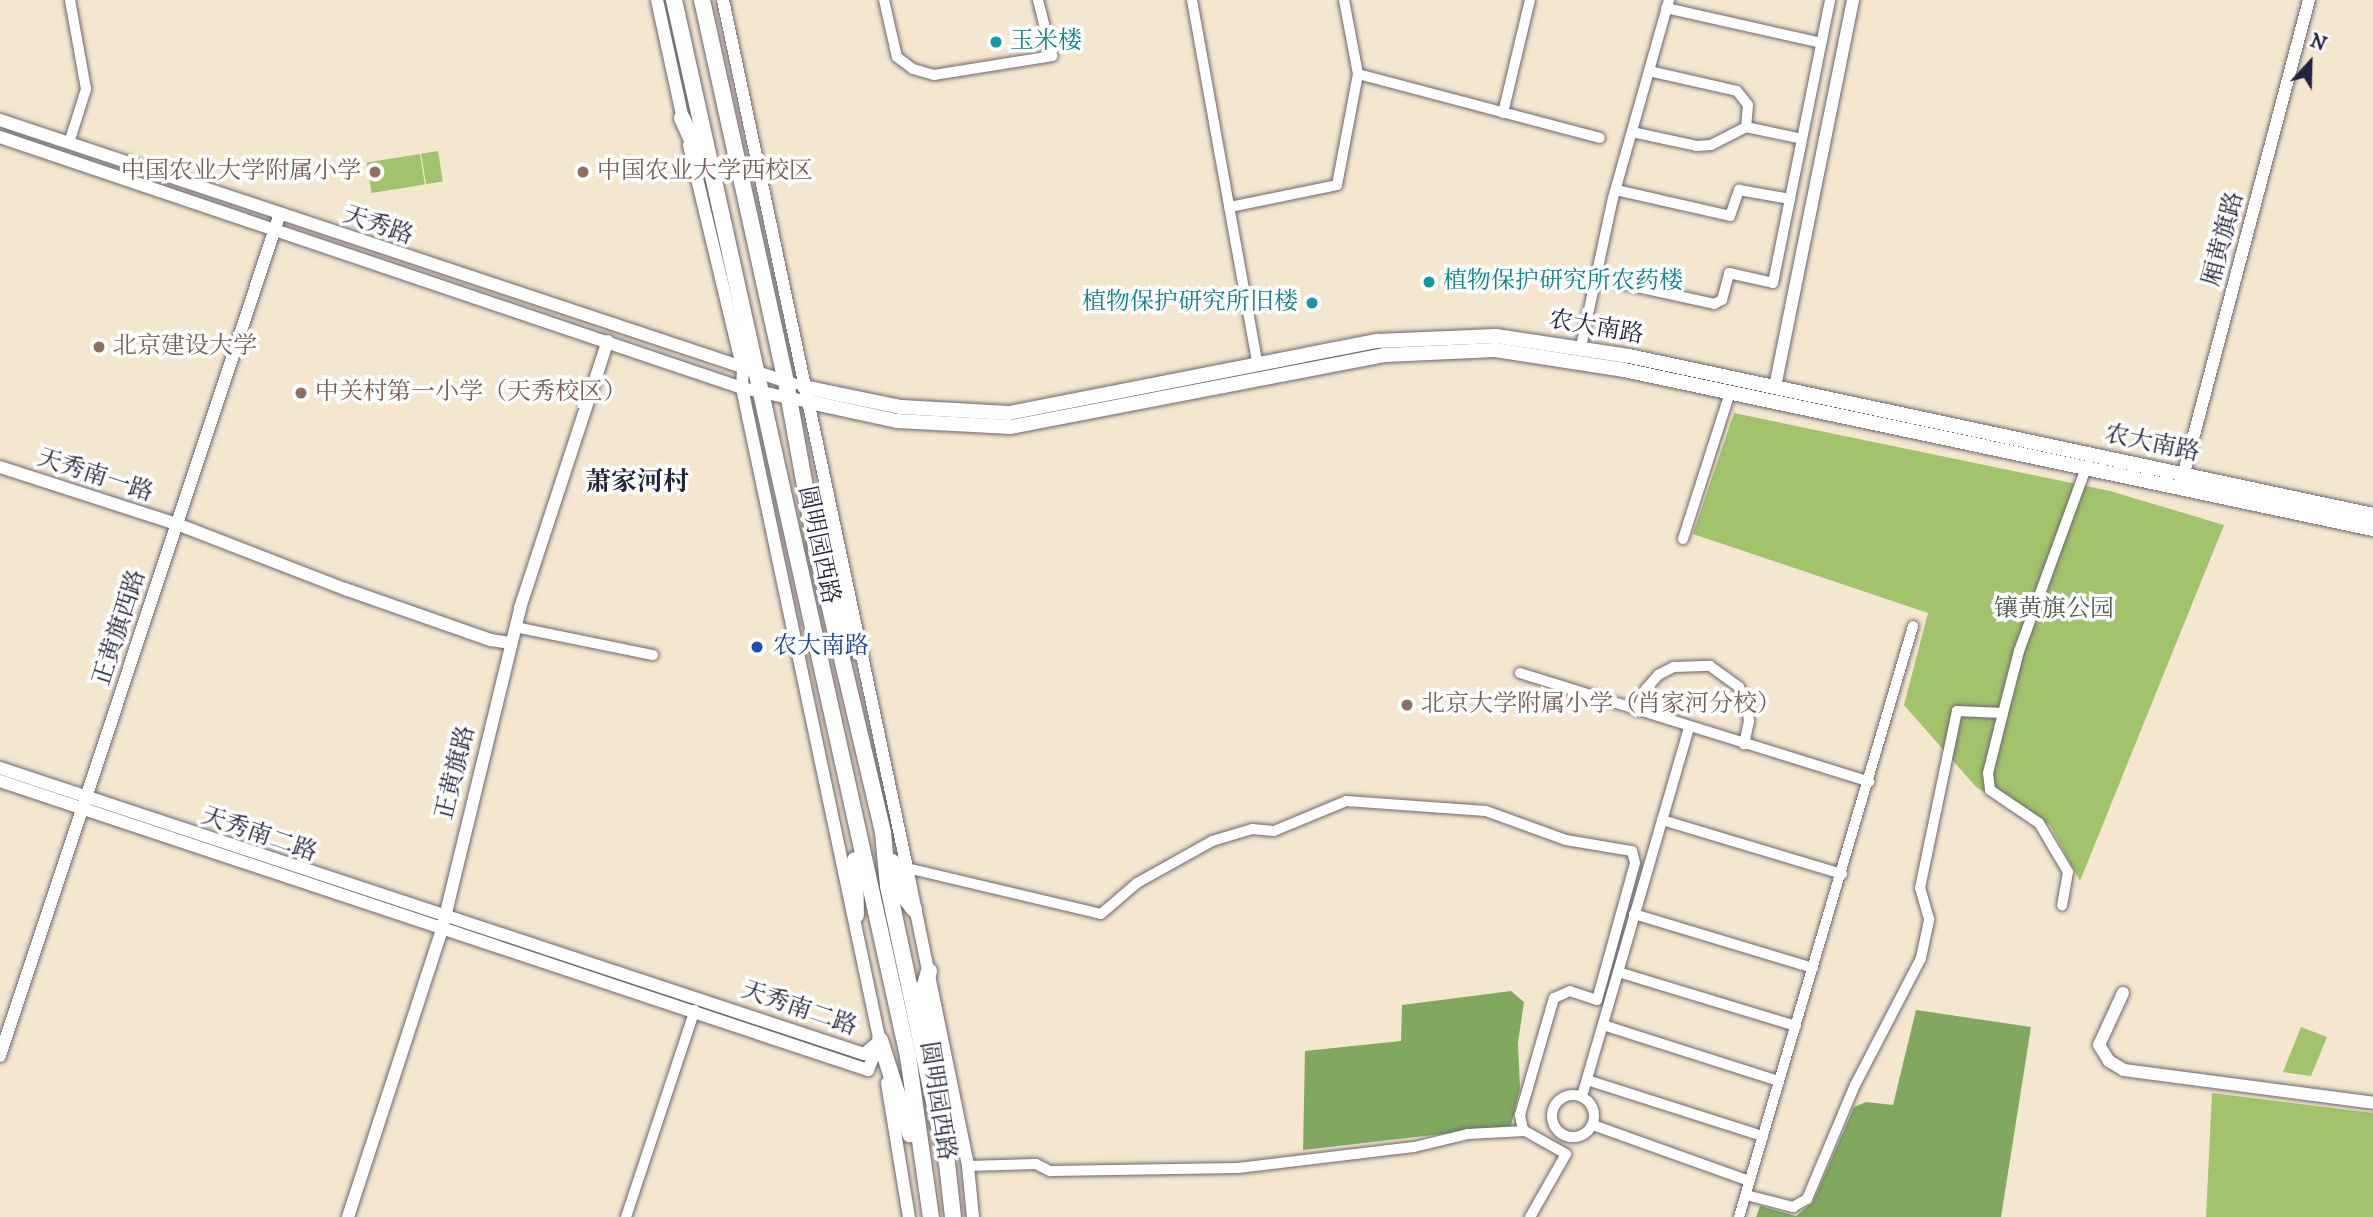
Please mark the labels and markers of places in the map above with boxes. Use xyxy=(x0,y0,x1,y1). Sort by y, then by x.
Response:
place label: 玉米楼 xyxy=(1010,28,1082,56)
marker: 玉米楼 xyxy=(988,34,1004,50)
place label: 中国农业大学附属小学 xyxy=(121,158,361,186)
place label: 中国农业大学西校区 xyxy=(597,158,813,186)
marker: 中国农业大学附属小学 xyxy=(367,164,383,180)
marker: 中国农业大学西校区 xyxy=(575,164,591,180)
place label: 植物保护研究所农药楼 xyxy=(1443,268,1683,296)
marker: 植物保护研究所农药楼 xyxy=(1421,274,1437,290)
place label: 植物保护研究所旧楼 xyxy=(1082,289,1298,317)
marker: 植物保护研究所旧楼 xyxy=(1304,295,1320,311)
place label: 北京建设大学 xyxy=(113,333,257,361)
marker: 北京建设大学 xyxy=(91,339,107,355)
place label: 中关村第一小学（天秀校区） xyxy=(315,379,627,407)
marker: 中关村第一小学（天秀校区） xyxy=(293,385,309,401)
place label: 农大南路 xyxy=(773,633,869,661)
marker: 农大南路 xyxy=(747,637,767,657)
place label: 北京大学附属小学（肖家河分校） xyxy=(1421,691,1781,719)
marker: 北京大学附属小学（肖家河分校） xyxy=(1399,697,1415,713)

